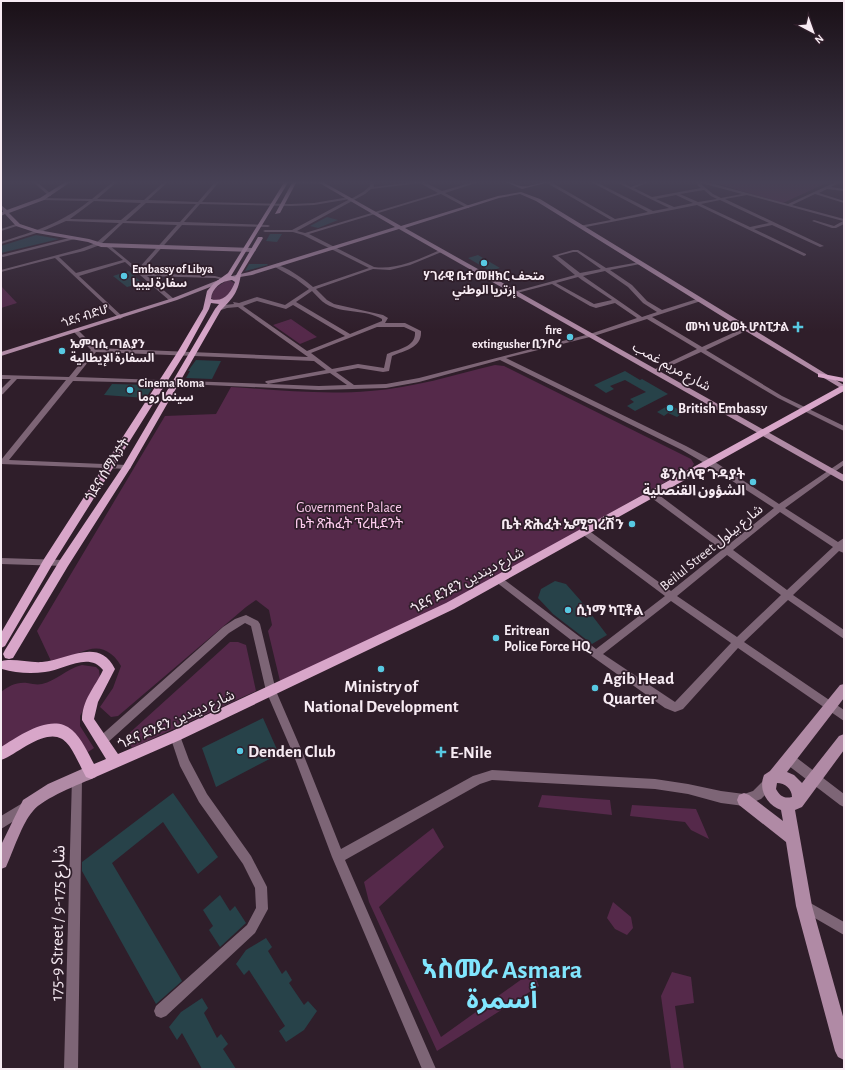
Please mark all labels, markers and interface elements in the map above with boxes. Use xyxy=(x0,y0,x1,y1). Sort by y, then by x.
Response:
north arrow xyxy=(793,12,833,52)
text: N xyxy=(813,33,826,46)
marker: ሃገራዊ ቤተ መዘክር متحف إرتريا الوطني xyxy=(479,258,489,268)
place label: Embassy of Libya سفارة ليبيا xyxy=(132,263,213,290)
place label: ሃገራዊ ቤተ መዘክር متحف إرتريا الوطني xyxy=(423,270,545,300)
marker: Embassy of Libya سفارة ليبيا xyxy=(119,271,129,281)
street label: ጎደና ብድሆ xyxy=(60,303,111,329)
place label: መካነ ህይወት ሆስፒታል xyxy=(685,321,789,333)
marker: መካነ ህይወት ሆስፒታል xyxy=(792,321,804,333)
place label: fire extingusher ቢንቦሪ xyxy=(472,324,562,350)
marker: fire extingusher ቢንቦሪ xyxy=(565,332,575,342)
place label: ኤምባሲ ጣልያን السفارة الإيطالية xyxy=(70,338,154,367)
street label: شارع مريم غمب xyxy=(629,340,713,397)
marker: ኤምባሲ ጣልያን السفارة الإيطالية xyxy=(57,346,67,356)
place label: Cinema Roma سينما روما xyxy=(138,377,205,404)
marker: Cinema Roma سينما روما xyxy=(125,385,135,395)
place label: British Embassy xyxy=(678,402,768,416)
marker: British Embassy xyxy=(665,403,675,413)
street label: ጎደና ሰማእታት xyxy=(82,434,133,504)
place label: ቆንስላዊ ጉዳያት الشؤون القنصلية xyxy=(643,467,745,498)
marker: ቆንስላዊ ጉዳያት الشؤون القنصلية xyxy=(748,477,758,487)
park label: Government Palace ቤት ጽሕፈት ፕረዚደንት xyxy=(295,501,404,531)
street label: Beilul Street شارع بيلول xyxy=(657,502,768,596)
place label: ቤት ጽሕፈት ኤሚግረሽን xyxy=(501,517,624,532)
marker: ቤት ጽሕፈት ኤሚግረሽን xyxy=(627,519,637,529)
street label: ጎደና ደንደን شارع ديندين xyxy=(409,545,528,619)
place label: ሲነማ ካፒቶል xyxy=(576,604,644,618)
marker: ሲነማ ካፒቶል xyxy=(563,605,573,615)
place label: Eritrean Police Force HQ xyxy=(504,624,592,654)
marker: Eritrean Police Force HQ xyxy=(491,633,501,643)
marker: Ministry of National Development xyxy=(376,664,386,674)
place label: Agib Head Quarter xyxy=(603,670,674,708)
place label: Ministry of National Development xyxy=(304,678,459,715)
marker: Agib Head Quarter xyxy=(590,683,600,693)
street label: ጎደና ደንደን شارع ديندين xyxy=(116,688,238,755)
place label: Denden Club xyxy=(248,743,336,760)
place label: E-Nile xyxy=(450,744,492,761)
marker: Denden Club xyxy=(235,746,245,756)
marker: E-Nile xyxy=(435,746,447,758)
street label: 175-9 Street / شارع 175-9 xyxy=(48,845,71,1001)
district label: ኣስመራ Asmara أسمرة xyxy=(422,957,582,1014)

